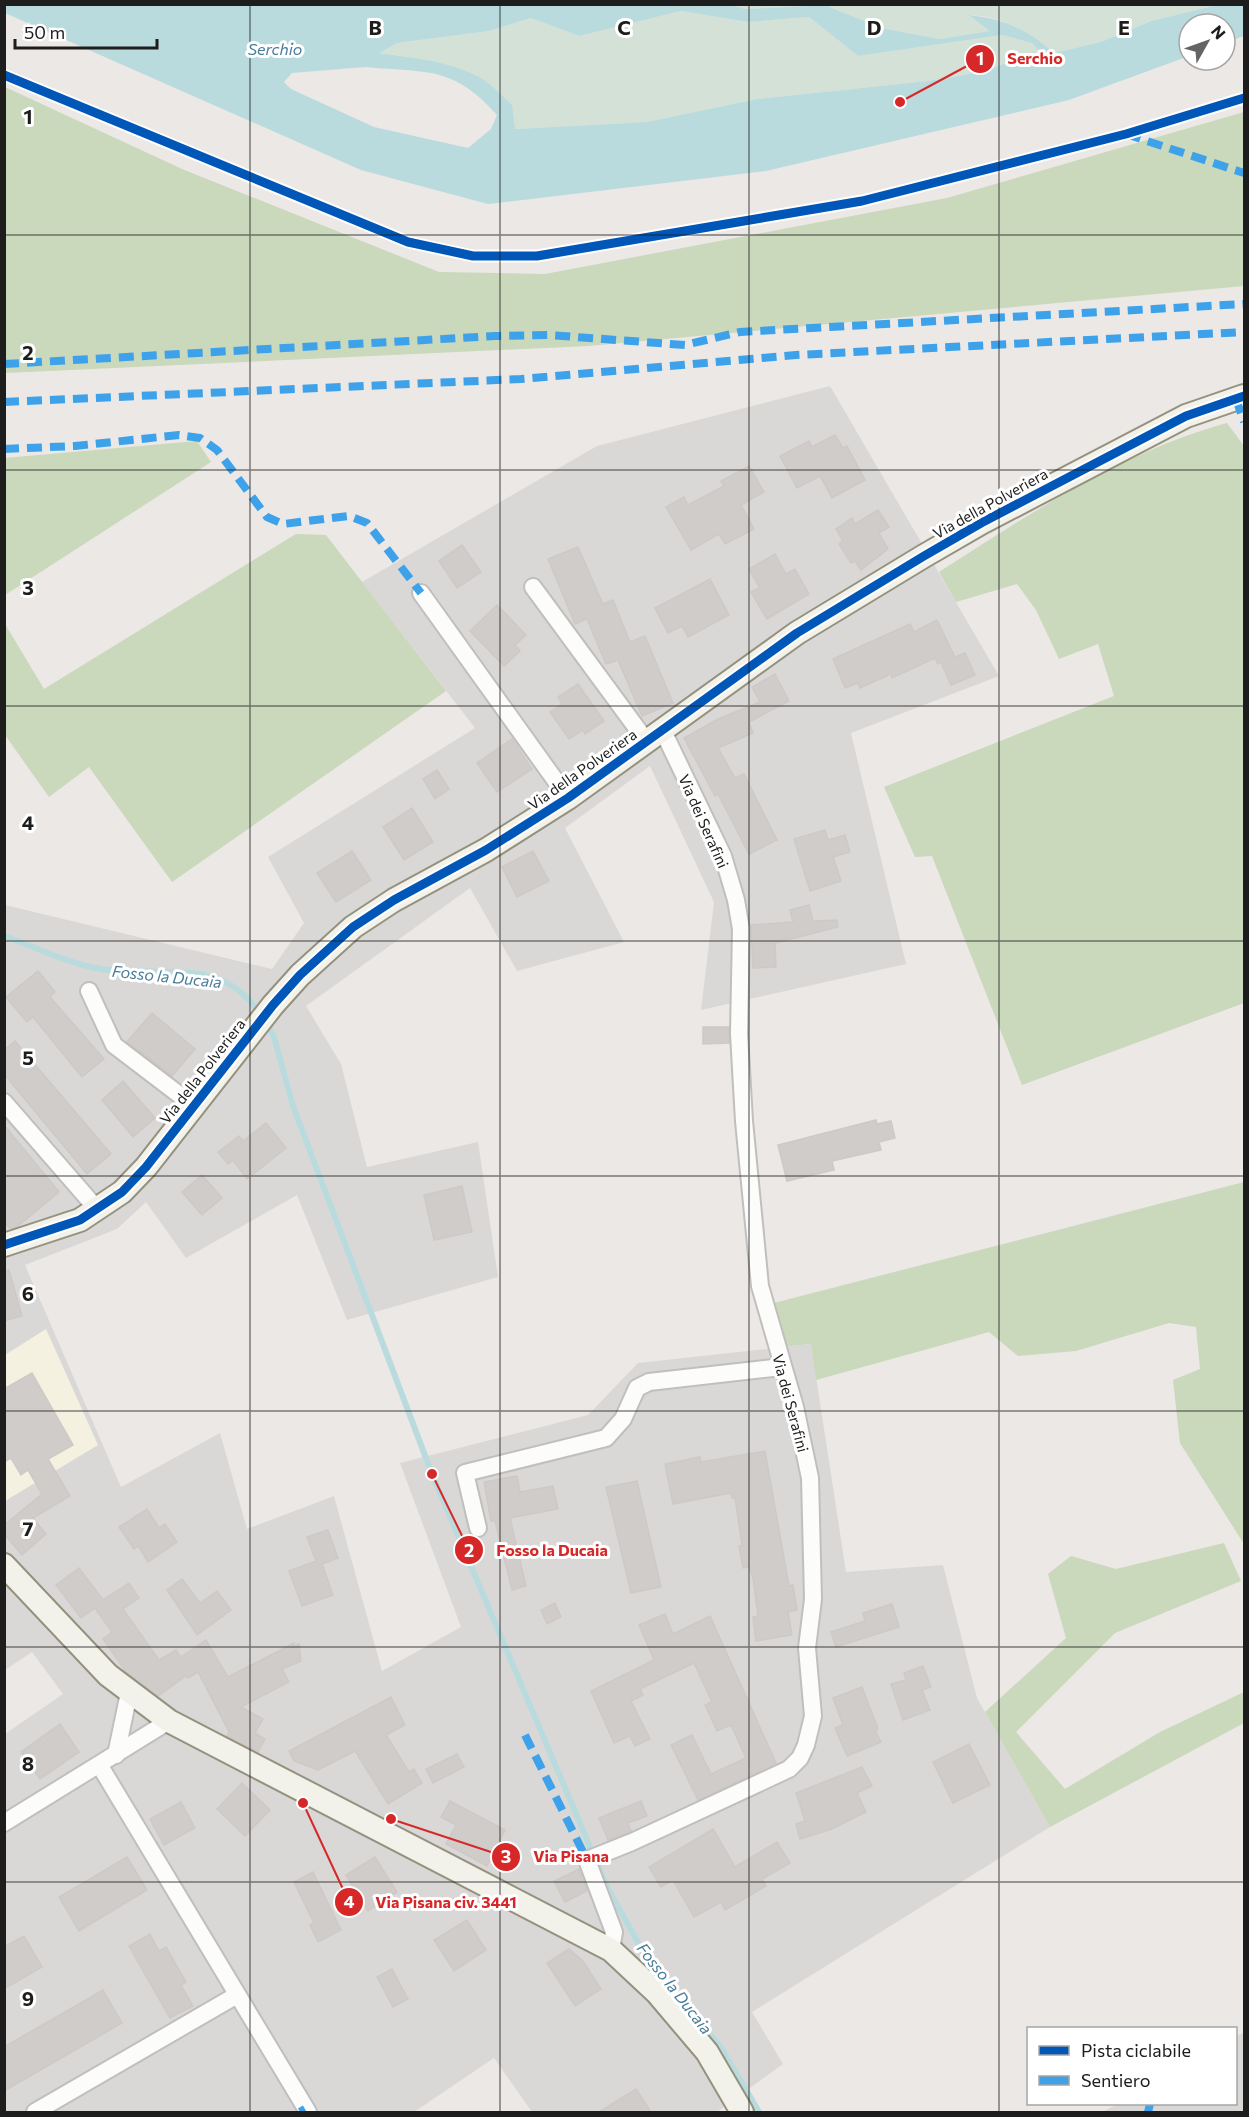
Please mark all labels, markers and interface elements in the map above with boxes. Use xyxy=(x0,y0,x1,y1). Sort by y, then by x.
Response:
scale bar xyxy=(15,12,158,50)
north arrow xyxy=(1177,12,1237,72)
text: B xyxy=(368,15,382,39)
text: C xyxy=(617,15,631,39)
text: D xyxy=(867,15,881,39)
text: E xyxy=(1118,15,1130,39)
text: 50 m xyxy=(24,21,65,43)
text: N xyxy=(1208,21,1230,43)
water label: Serchio xyxy=(248,39,302,58)
callout: Serchio xyxy=(965,42,1075,76)
text: 1 xyxy=(976,47,984,69)
text: Serchio xyxy=(1007,48,1063,67)
text: 1 xyxy=(23,104,33,128)
text: 2 xyxy=(22,340,34,364)
street label: Via della Polveriera xyxy=(929,464,1051,542)
text: 3 xyxy=(22,575,34,599)
street label: Via della Polveriera xyxy=(524,725,640,813)
street label: Via dei Serafini xyxy=(675,771,733,871)
text: 4 xyxy=(22,810,34,834)
water label: Fosso la Ducaia xyxy=(111,961,223,991)
street label: Via della Polveriera xyxy=(155,1015,249,1127)
text: 5 xyxy=(22,1045,34,1069)
text: 6 xyxy=(22,1281,34,1305)
street label: Via dei Serafini xyxy=(769,1352,813,1454)
text: 7 xyxy=(23,1516,34,1540)
callout: Fosso la Ducaia xyxy=(454,1533,619,1567)
text: 2 xyxy=(464,1539,474,1561)
text: Fosso la Ducaia xyxy=(496,1540,608,1559)
text: 8 xyxy=(22,1751,34,1775)
callout: Via Pisana xyxy=(491,1840,620,1874)
text: 3 xyxy=(501,1845,511,1867)
text: Via Pisana xyxy=(533,1846,609,1865)
callout: Via Pisana civ. 3441 xyxy=(334,1885,529,1919)
text: 4 xyxy=(343,1890,355,1912)
text: Via Pisana civ. 3441 xyxy=(375,1892,517,1911)
water label: Fosso la Ducaia xyxy=(634,1939,716,2037)
text: 9 xyxy=(22,1986,34,2010)
legend xyxy=(1027,2027,1237,2105)
text: Pista ciclabile xyxy=(1081,2039,1191,2061)
text: Sentiero xyxy=(1081,2069,1151,2091)

